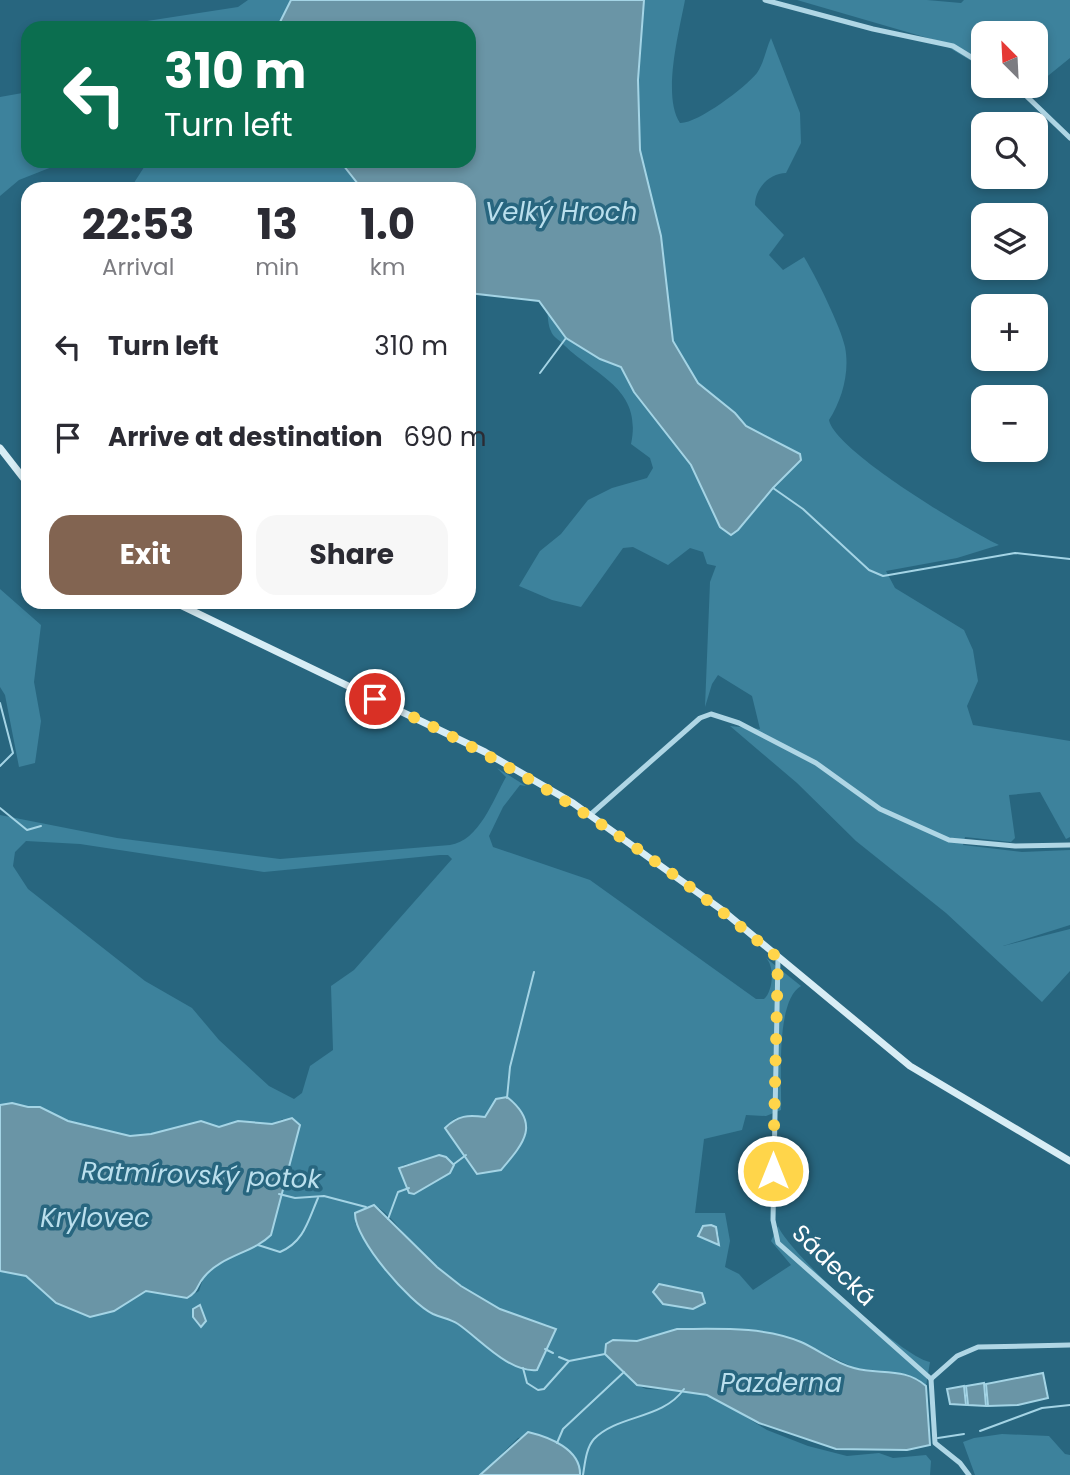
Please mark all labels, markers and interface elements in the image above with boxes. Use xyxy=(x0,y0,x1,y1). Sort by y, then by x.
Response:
north arrow xyxy=(971,21,1048,98)
map controls xyxy=(971,21,1048,462)
text: 310 m xyxy=(164,37,306,105)
icon: left xyxy=(49,49,140,140)
text: Turn left xyxy=(164,102,293,147)
button: search xyxy=(971,112,1048,189)
water label: Velký Hroch xyxy=(485,194,637,230)
text: 22:53 xyxy=(82,195,194,254)
text: 13 xyxy=(257,195,298,254)
text: 1.0 xyxy=(360,195,415,254)
button: layers xyxy=(971,203,1048,280)
text: Arrival xyxy=(102,251,174,283)
text: min xyxy=(255,251,299,283)
text: km xyxy=(370,251,405,283)
button: + xyxy=(971,294,1048,371)
icon: left xyxy=(49,328,87,366)
text: Turn left xyxy=(108,328,219,364)
text: 310 m xyxy=(374,328,448,364)
button: − xyxy=(971,385,1048,462)
icon: arrive xyxy=(49,419,87,457)
text: Arrive at destination xyxy=(108,419,383,455)
text: 690 m xyxy=(404,419,486,455)
button: Exit xyxy=(49,515,242,595)
button: Share xyxy=(256,515,448,595)
pin xyxy=(345,669,405,729)
icon: arrive xyxy=(356,680,394,718)
position arrow xyxy=(736,1134,810,1208)
water label: Ratmírovský potok xyxy=(80,1153,323,1197)
water label: Krylovec xyxy=(40,1200,150,1236)
street label: Sádecká xyxy=(785,1217,883,1313)
water label: Pazderna xyxy=(720,1365,842,1401)

